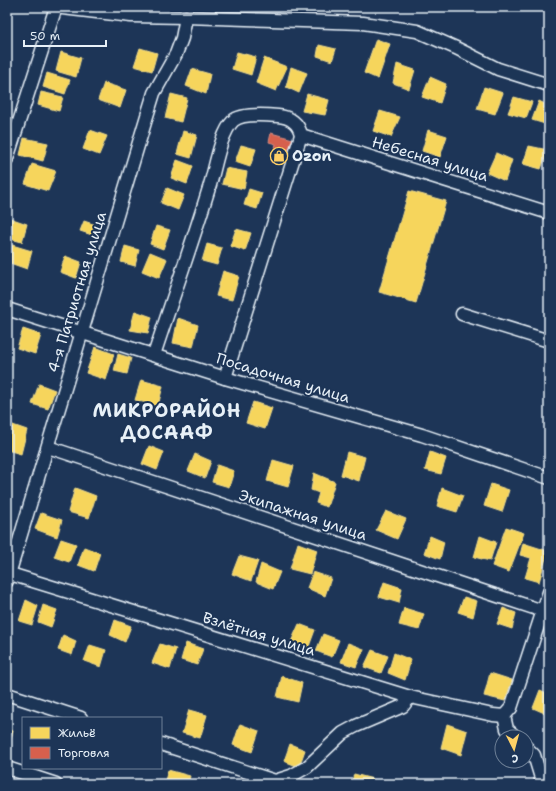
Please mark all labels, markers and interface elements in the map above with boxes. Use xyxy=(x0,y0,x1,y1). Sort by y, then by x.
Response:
scale bar xyxy=(24,22,106,48)
text: 50 m xyxy=(30,28,60,44)
street label: Небесная улица xyxy=(369,132,491,186)
shop icon: Ozon xyxy=(269,146,289,166)
place label: Ozon xyxy=(292,146,332,166)
street label: 4-я Патриотная улица xyxy=(43,208,111,375)
street label: Посадочная улица xyxy=(214,348,353,408)
district label: МИКРОРАЙОН ДОСААФ xyxy=(92,398,242,445)
street label: Экипажная улица xyxy=(237,485,370,545)
street label: Взлётная улица xyxy=(200,607,318,661)
legend xyxy=(22,717,162,769)
text: Жильё xyxy=(58,725,96,741)
north arrow xyxy=(494,729,534,769)
text: Торговля xyxy=(58,745,110,761)
text: С xyxy=(511,751,519,766)

